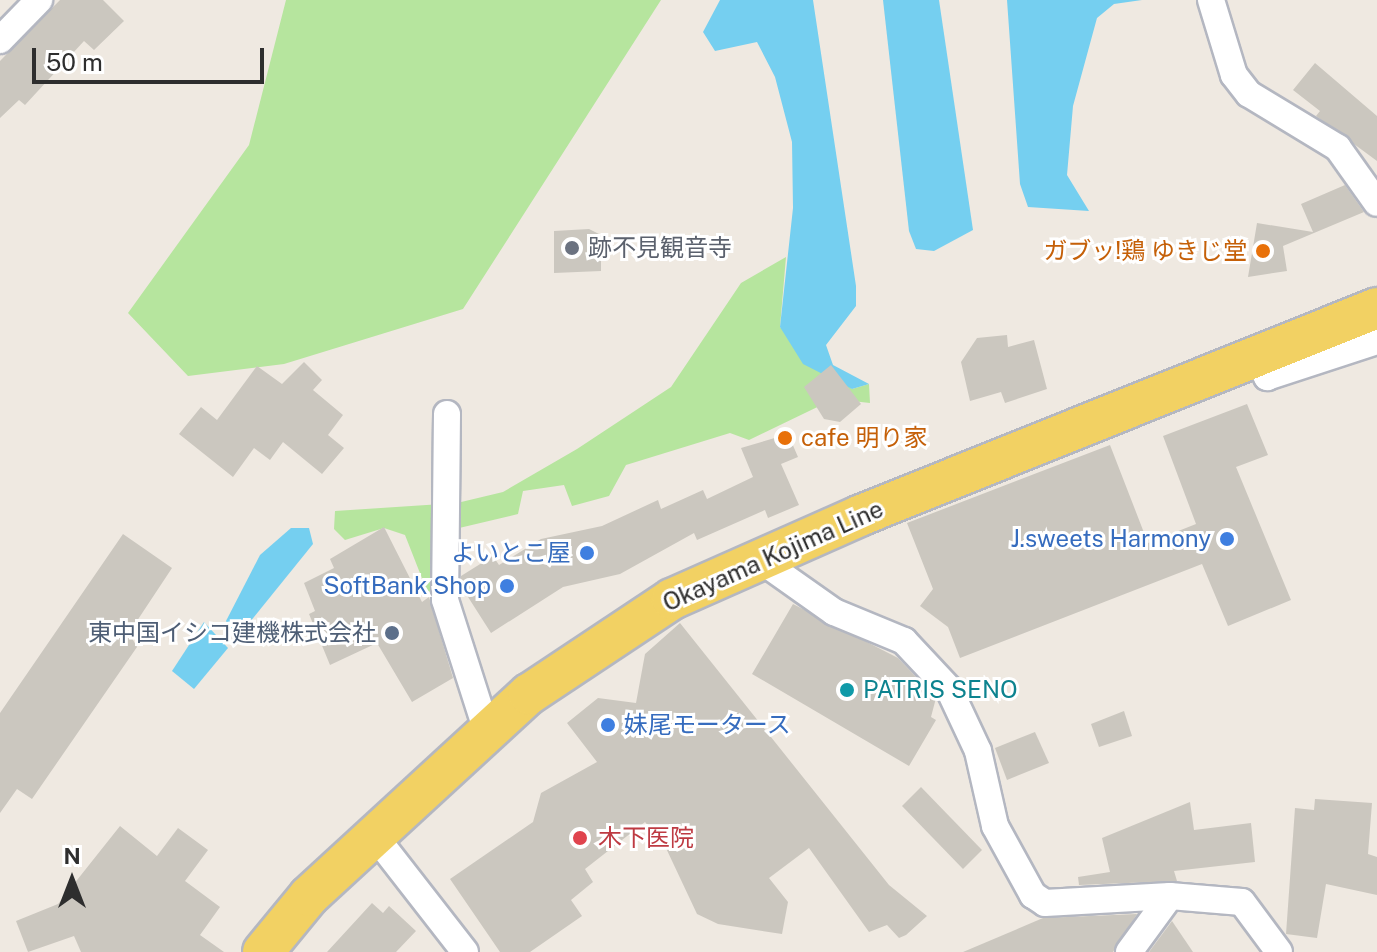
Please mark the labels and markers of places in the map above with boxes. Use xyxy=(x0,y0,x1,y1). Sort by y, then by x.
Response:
place label: 跡不見観音寺 xyxy=(588,234,732,262)
place label: ガブッ!鶏 ゆきじ堂 xyxy=(1043,237,1247,265)
marker: 跡不見観音寺 xyxy=(563,239,581,257)
marker: ガブッ!鶏 ゆきじ堂 xyxy=(1254,242,1272,260)
place label: cafe 明り家 xyxy=(801,424,928,452)
marker: cafe 明り家 xyxy=(776,429,794,447)
place label: J.sweets Harmony xyxy=(1011,525,1211,553)
marker: J.sweets Harmony xyxy=(1218,530,1236,548)
place label: よいとこ屋 xyxy=(451,539,571,567)
marker: よいとこ屋 xyxy=(578,544,596,562)
place label: SoftBank Shop xyxy=(323,572,491,600)
marker: SoftBank Shop xyxy=(498,577,516,595)
place label: 東中国イシコ建機株式会社 xyxy=(88,619,376,647)
marker: 東中国イシコ建機株式会社 xyxy=(383,624,401,642)
place label: PATRIS SENO xyxy=(863,676,1018,704)
marker: PATRIS SENO xyxy=(838,681,856,699)
place label: 妹尾モータース xyxy=(624,711,792,739)
marker: 妹尾モータース xyxy=(599,716,617,734)
place label: 木下医院 xyxy=(598,824,694,852)
marker: 木下医院 xyxy=(569,827,591,849)

